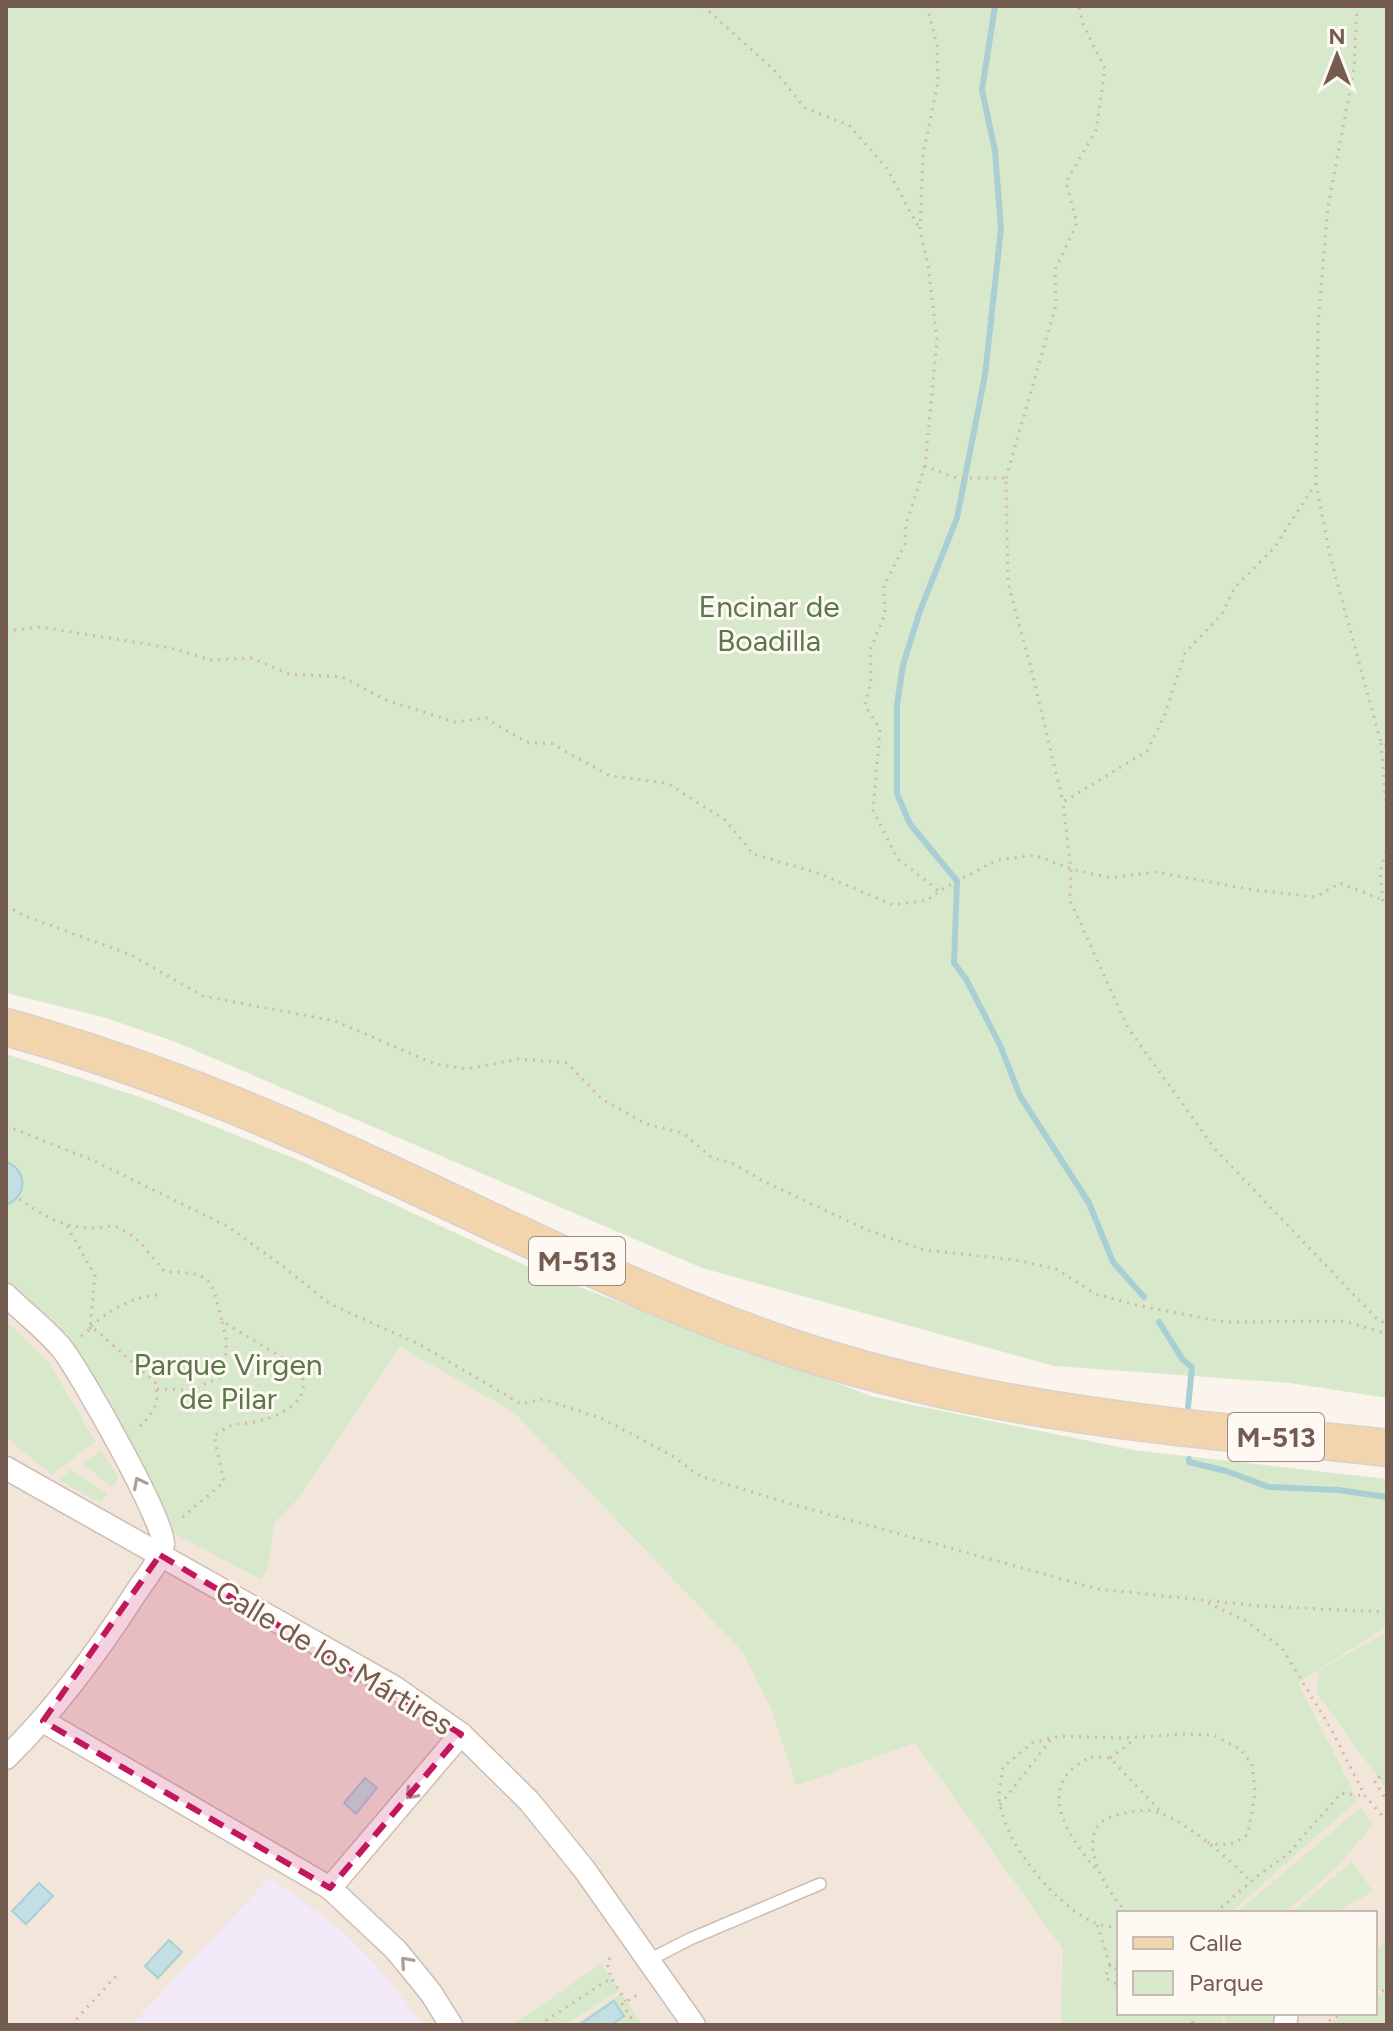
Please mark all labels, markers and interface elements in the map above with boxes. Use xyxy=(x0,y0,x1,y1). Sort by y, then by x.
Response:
north arrow xyxy=(1297,16,1377,96)
text: N xyxy=(1328,23,1346,50)
park label: Encinar de Boadilla xyxy=(698,588,840,659)
road number: M-513 xyxy=(529,1237,625,1285)
park label: Parque Virgen de Pilar xyxy=(134,1346,323,1417)
road number: M-513 xyxy=(1228,1413,1324,1461)
one-way arrow xyxy=(134,1477,149,1492)
street label: Calle de los Mártires xyxy=(209,1572,460,1743)
one-way arrow xyxy=(406,1784,421,1799)
legend xyxy=(1117,1911,1377,2015)
text: Calle xyxy=(1189,1928,1242,1957)
one-way arrow xyxy=(401,1956,415,1971)
text: Parque xyxy=(1189,1968,1263,1997)

